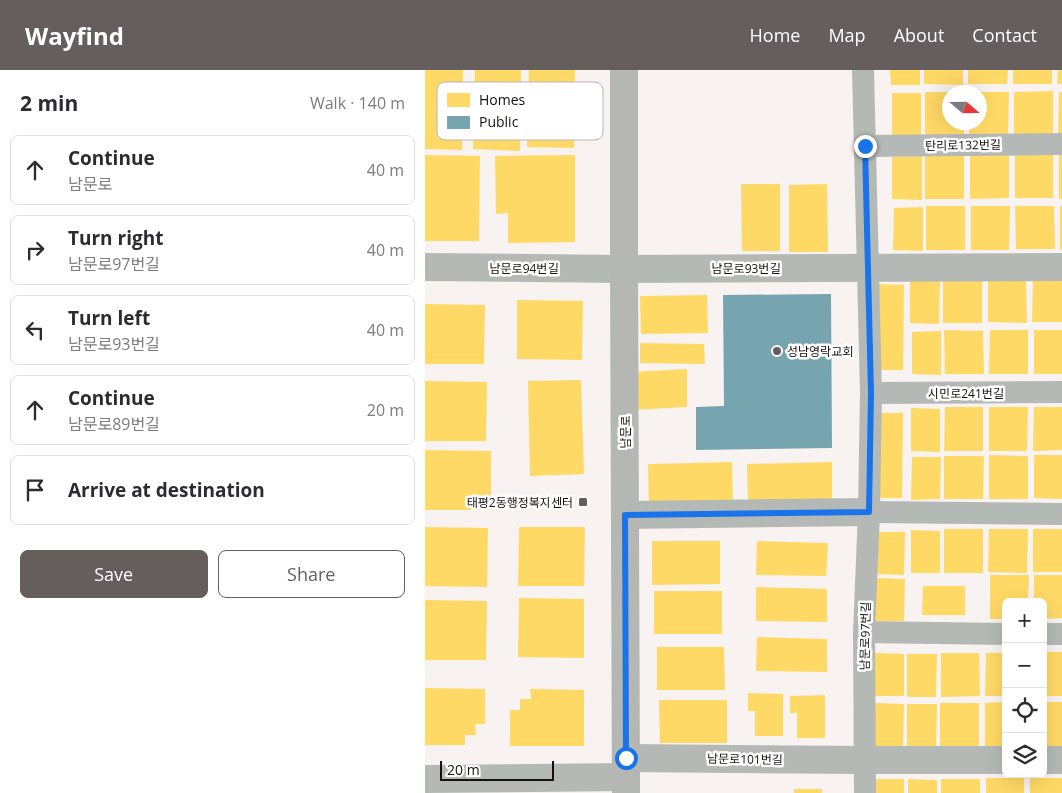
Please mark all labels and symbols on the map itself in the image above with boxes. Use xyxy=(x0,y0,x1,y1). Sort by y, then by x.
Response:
legend xyxy=(437,82,603,140)
north arrow xyxy=(942,85,987,130)
text: Homes xyxy=(479,90,526,109)
text: Public xyxy=(479,112,519,131)
route end xyxy=(854,135,877,158)
street label: 탄리로132번길 xyxy=(925,136,1001,154)
street label: 남문로94번길 xyxy=(490,260,558,277)
street label: 남문로93번길 xyxy=(712,260,780,277)
place label: 성남영락교회 xyxy=(787,343,853,360)
marker: 성남영락교회 xyxy=(771,345,783,357)
street label: 시민로241번길 xyxy=(928,385,1004,402)
street label: 남문로 xyxy=(617,415,634,449)
place label: 태평2동행정복지센터 xyxy=(467,494,573,511)
marker: 태평2동행정복지센터 xyxy=(577,496,589,508)
street label: 남문로97번길 xyxy=(856,601,874,671)
route start xyxy=(615,747,638,770)
street label: 남문로101번길 xyxy=(707,750,783,768)
scale bar xyxy=(440,758,554,781)

